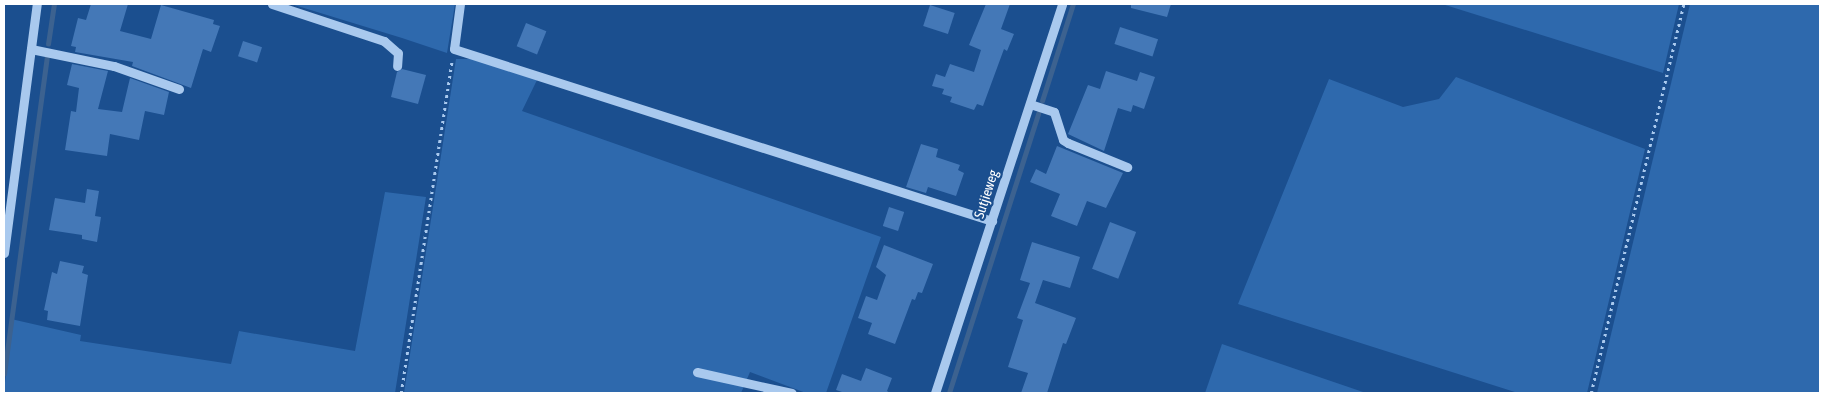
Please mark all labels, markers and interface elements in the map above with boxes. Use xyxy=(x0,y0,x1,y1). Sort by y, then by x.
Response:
street label: Sutjieweg xyxy=(970,168,1002,220)

